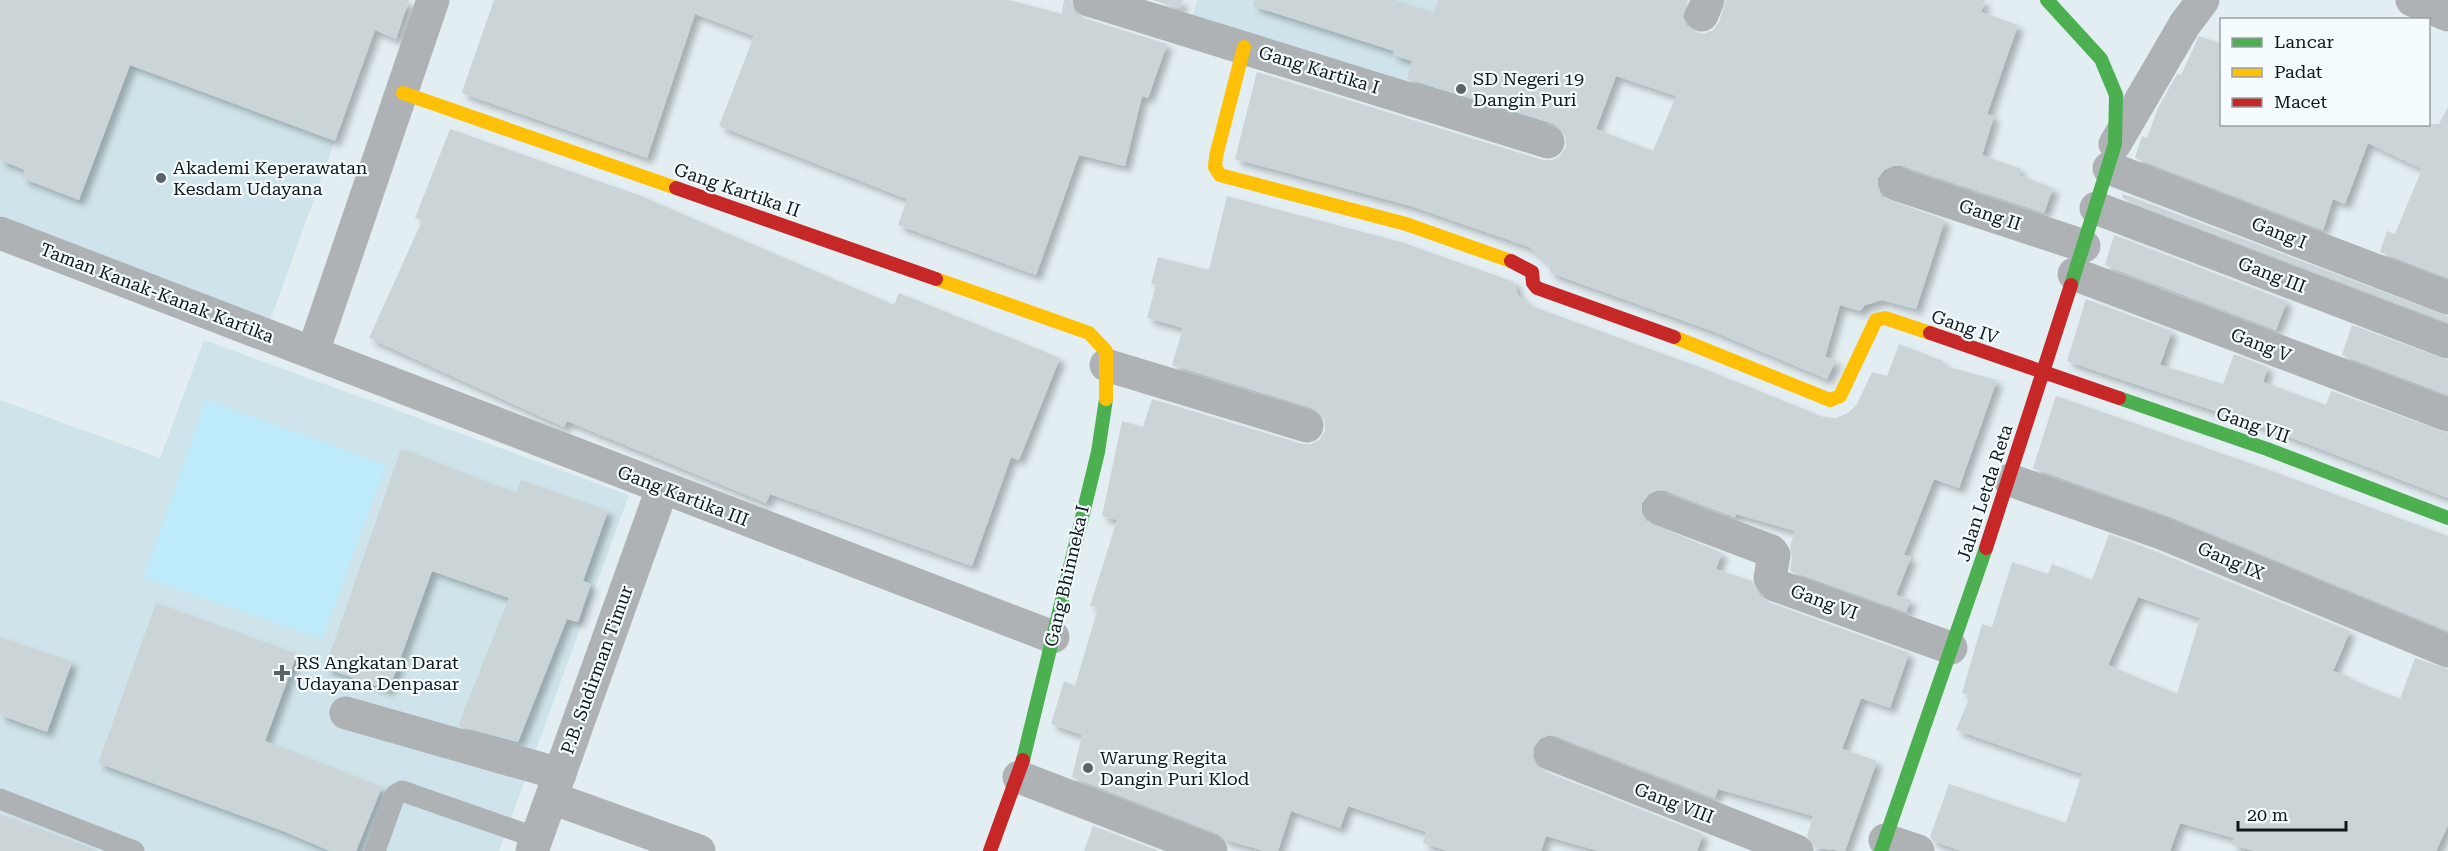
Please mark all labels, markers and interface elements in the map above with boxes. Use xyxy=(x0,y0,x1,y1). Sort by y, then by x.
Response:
legend xyxy=(2220,18,2430,126)
text: Lancar xyxy=(2274,31,2334,52)
street label: Gang Kartika I xyxy=(1256,41,1382,98)
text: Padat xyxy=(2274,61,2323,82)
place label: SD Negeri 19 Dangin Puri xyxy=(1473,68,1584,110)
marker: SD Negeri 19 Dangin Puri xyxy=(1454,82,1468,96)
text: Macet xyxy=(2274,91,2327,112)
place label: Akademi Keperawatan Kesdam Udayana xyxy=(173,157,368,199)
street label: Gang Kartika II xyxy=(671,158,803,221)
marker: Akademi Keperawatan Kesdam Udayana xyxy=(154,171,168,185)
street label: Gang II xyxy=(1957,195,2024,234)
street label: Gang I xyxy=(2249,212,2310,253)
street label: Taman Kanak-Kanak Kartika xyxy=(37,238,277,347)
street label: Gang III xyxy=(2235,252,2309,297)
street label: Gang IV xyxy=(1929,305,2002,348)
street label: Gang V xyxy=(2228,323,2295,366)
street label: Gang VII xyxy=(2214,402,2293,447)
street label: Jalan Letda Reta xyxy=(1952,421,2017,564)
street label: Gang Kartika III xyxy=(615,461,752,530)
street label: Gang Bhinneka I xyxy=(1040,503,1093,649)
street label: Gang IX xyxy=(2195,537,2268,584)
street label: Gang VI xyxy=(1788,580,1861,623)
street label: P.B. Sudirman Timur xyxy=(556,583,637,757)
place label: RS Angkatan Darat Udayana Denpasar xyxy=(296,652,459,694)
marker: RS Angkatan Darat Udayana Denpasar xyxy=(273,664,291,682)
place label: Warung Regita Dangin Puri Klod xyxy=(1100,747,1250,789)
marker: Warung Regita Dangin Puri Klod xyxy=(1081,761,1095,775)
street label: Gang VIII xyxy=(1632,778,1717,827)
scale bar xyxy=(2238,794,2346,832)
text: 20 m xyxy=(2247,804,2288,825)

